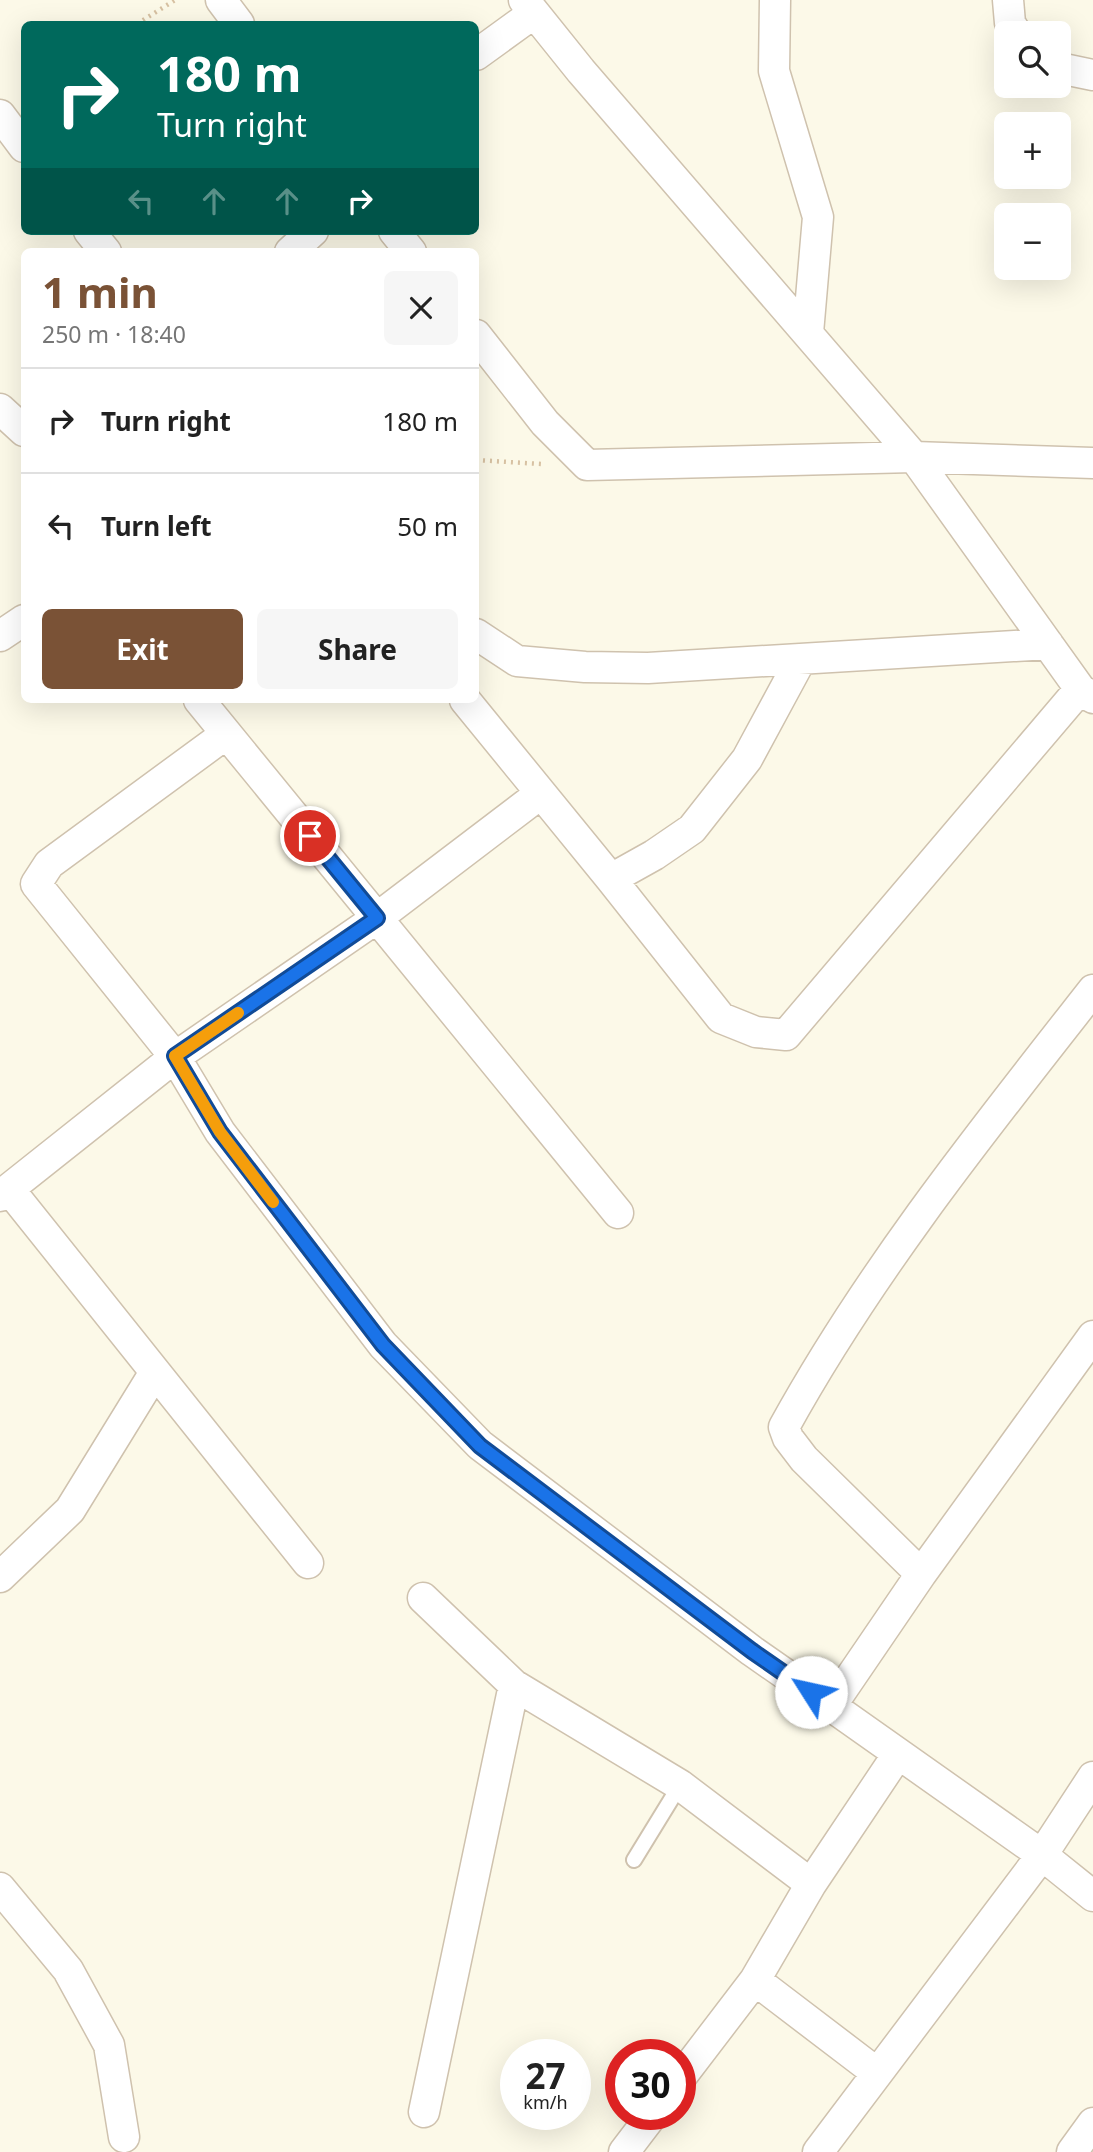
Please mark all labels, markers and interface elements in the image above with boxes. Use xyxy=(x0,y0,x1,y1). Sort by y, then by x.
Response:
map controls xyxy=(994,21,1071,280)
button: search xyxy=(994,21,1071,98)
text: 180 m xyxy=(157,40,302,106)
icon: right xyxy=(42,49,133,140)
text: Turn right xyxy=(157,103,307,146)
button: + xyxy=(994,112,1071,189)
icon: left xyxy=(122,182,160,220)
icon: ahead xyxy=(195,182,233,220)
icon: ahead xyxy=(268,182,306,220)
icon: right xyxy=(341,182,379,220)
button: − xyxy=(994,203,1071,280)
text: 1 min xyxy=(42,263,158,320)
button: close xyxy=(384,271,458,345)
text: 250 m · 18:40 xyxy=(42,318,186,350)
icon: right xyxy=(42,402,80,440)
text: Turn right xyxy=(101,403,231,439)
text: 180 m xyxy=(382,403,458,439)
icon: left xyxy=(42,507,80,545)
text: Turn left xyxy=(101,508,212,544)
text: 50 m xyxy=(397,508,458,544)
button: Exit xyxy=(42,609,243,689)
button: Share xyxy=(257,609,458,689)
pin xyxy=(280,806,340,866)
icon: arrive xyxy=(291,817,329,855)
position arrow xyxy=(774,1655,848,1729)
speed limit sign: 30 xyxy=(605,2039,696,2130)
text: 27 xyxy=(525,2052,566,2099)
text: km/h xyxy=(523,2090,568,2114)

